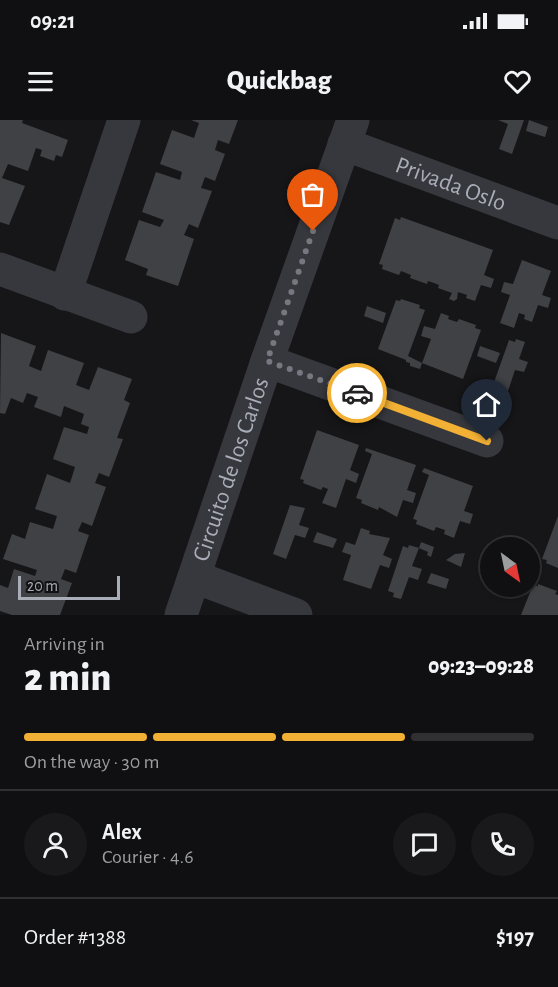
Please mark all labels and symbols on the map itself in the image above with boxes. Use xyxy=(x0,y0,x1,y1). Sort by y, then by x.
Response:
street label: Privada Oslo xyxy=(392,153,509,216)
pin xyxy=(287,169,338,231)
courier xyxy=(327,363,387,423)
street label: Circuito de los Carlos xyxy=(189,375,274,564)
pin xyxy=(461,379,512,441)
north arrow xyxy=(480,537,540,597)
scale bar xyxy=(18,573,120,600)

